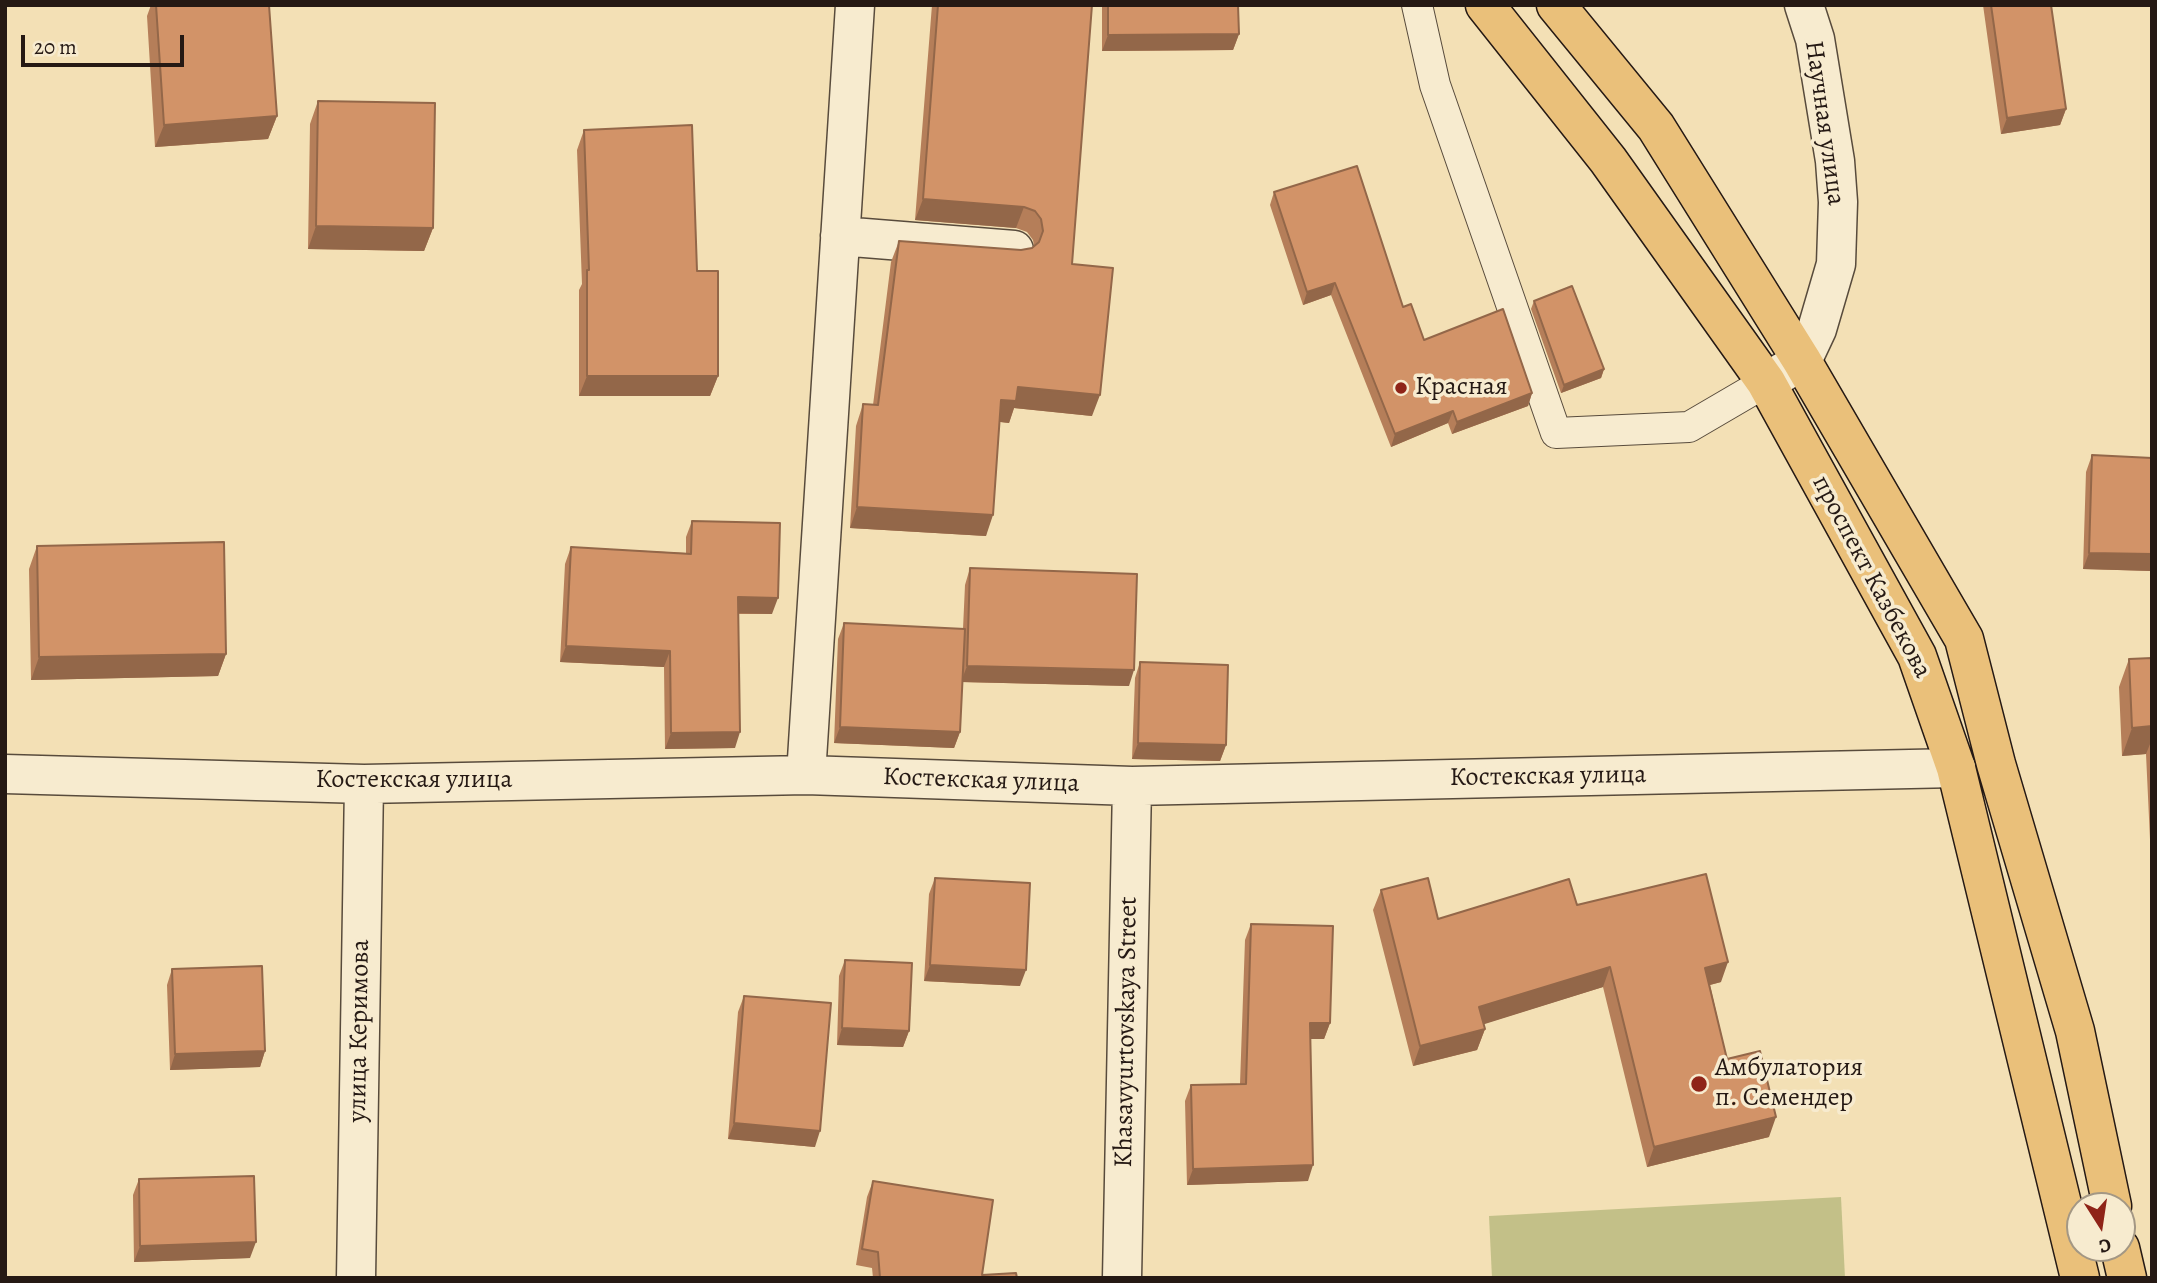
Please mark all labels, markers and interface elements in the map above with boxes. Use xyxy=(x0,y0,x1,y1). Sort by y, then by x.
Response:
scale bar xyxy=(24,21,187,65)
text: 20 m xyxy=(34,33,77,61)
street label: Научная улица xyxy=(1797,39,1851,207)
place label: Красная xyxy=(1415,372,1508,404)
marker: Красная xyxy=(1393,380,1409,396)
street label: проспект Казбекова xyxy=(1804,470,1938,684)
street label: Костекская улица xyxy=(1449,760,1647,794)
street label: Костекская улица xyxy=(882,762,1080,800)
street label: Костекская улица xyxy=(316,765,512,797)
street label: Khasavyurtovskaya Street xyxy=(1109,896,1145,1168)
street label: улица Керимова xyxy=(343,939,377,1123)
place label: Амбулатория п. Семендер xyxy=(1715,1053,1863,1114)
marker: Амбулатория п. Семендер xyxy=(1689,1074,1709,1094)
north arrow xyxy=(2066,1192,2136,1262)
text: С xyxy=(2097,1232,2113,1260)

